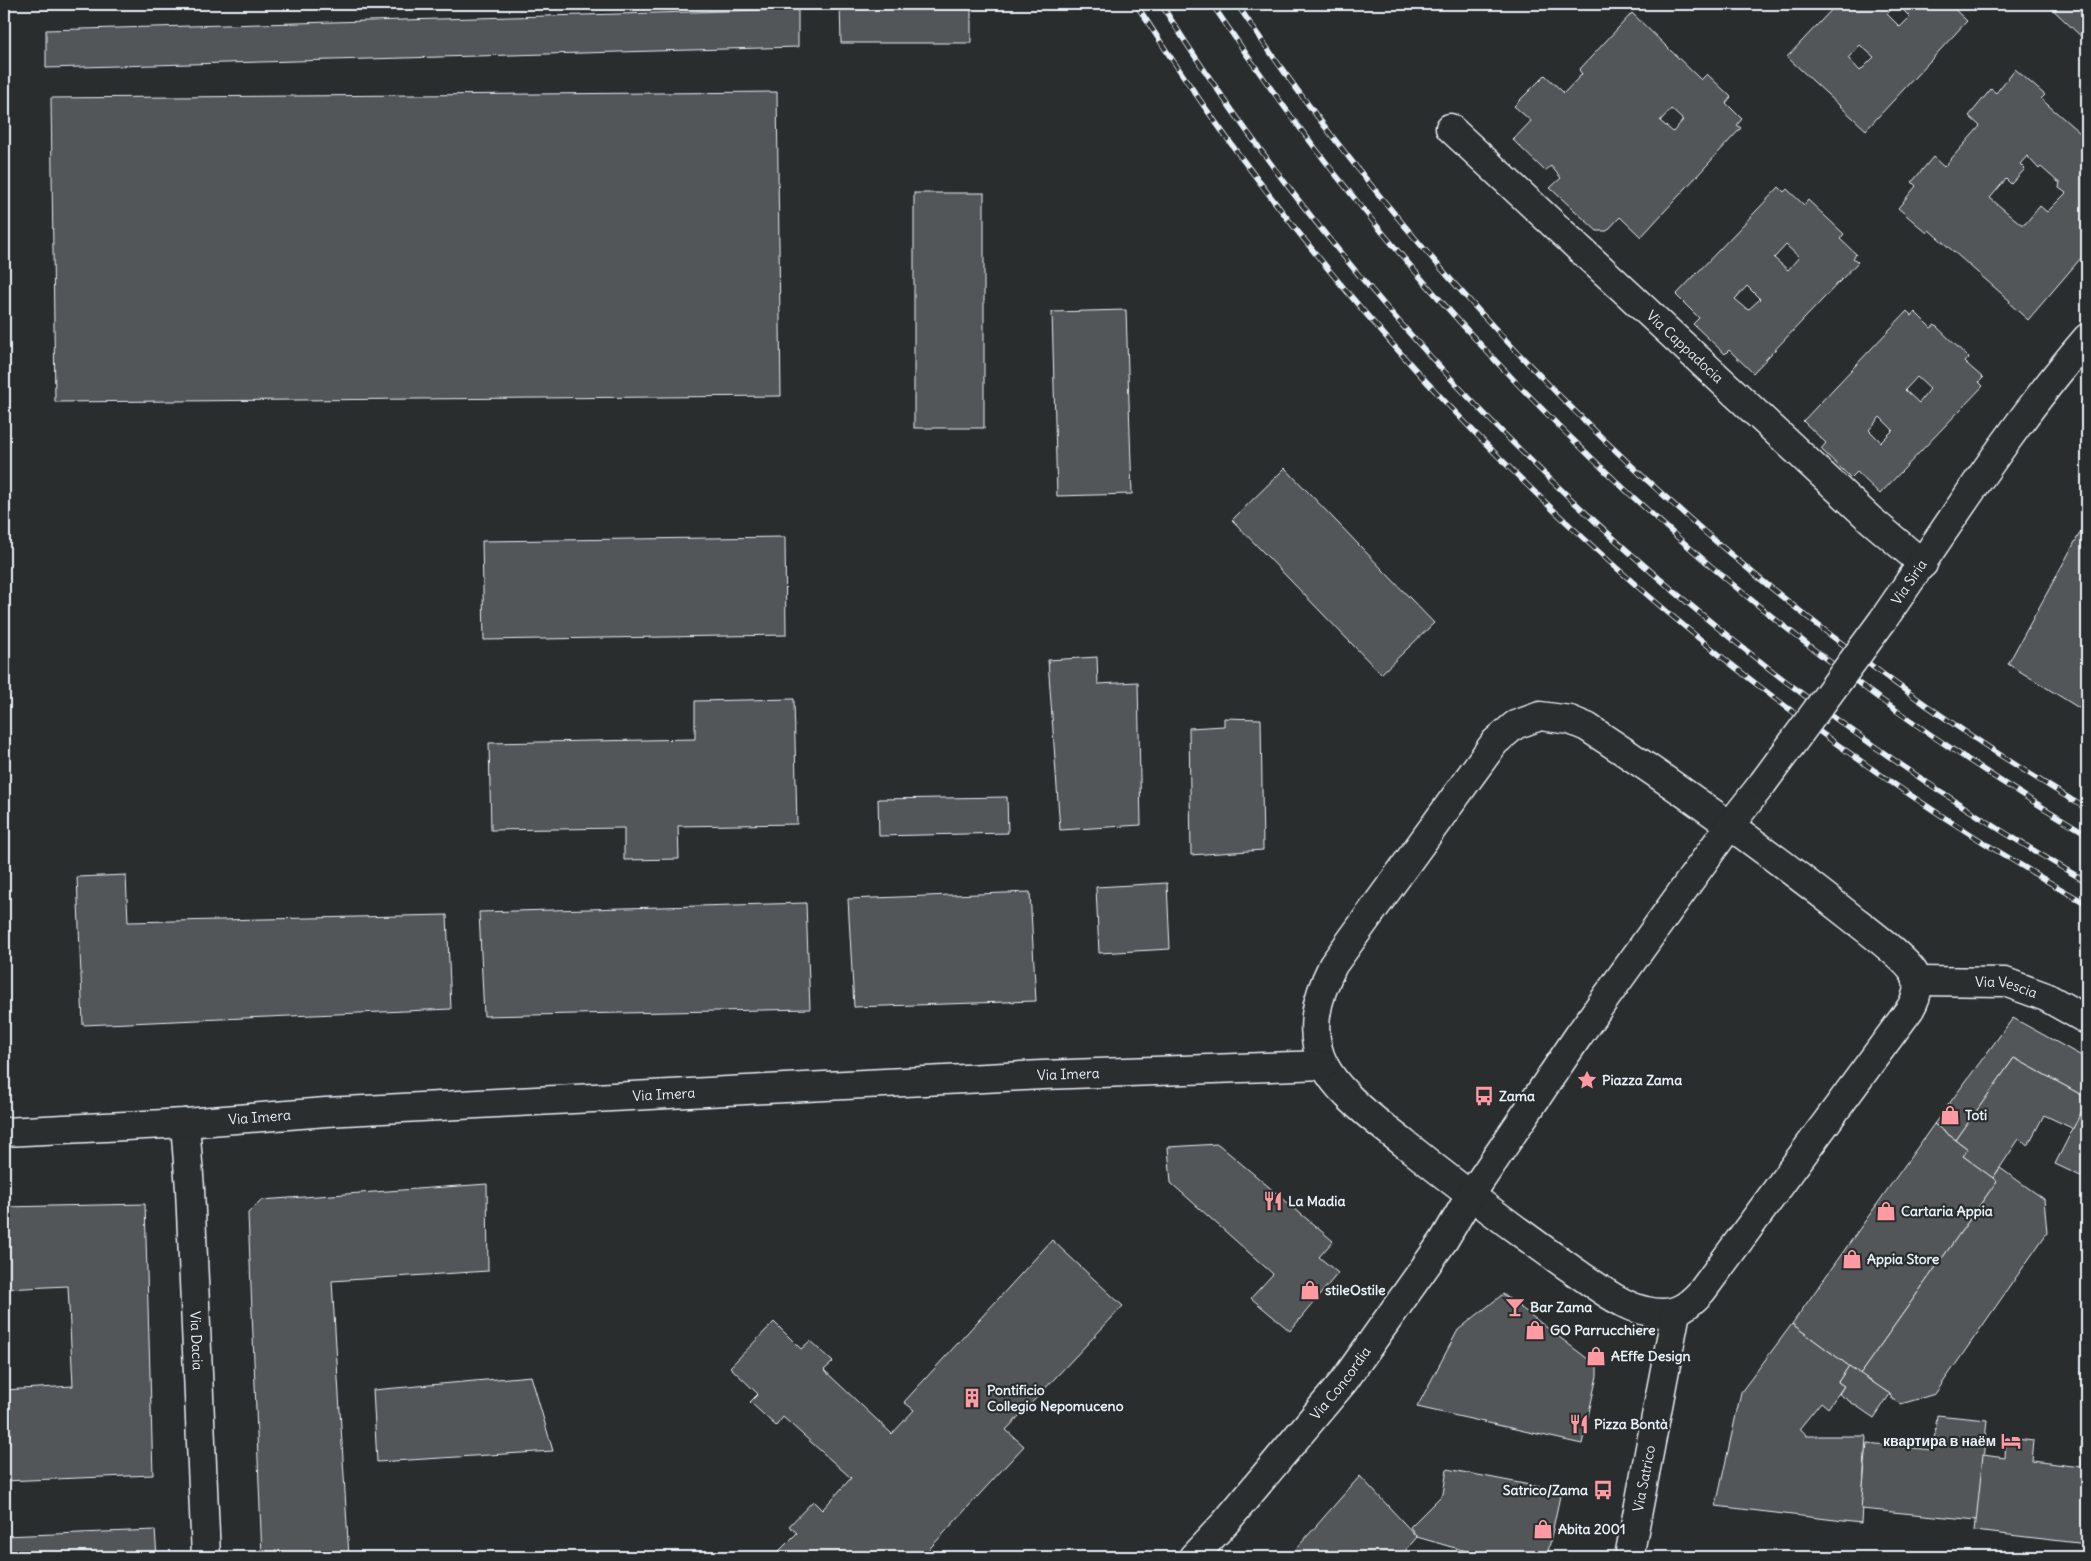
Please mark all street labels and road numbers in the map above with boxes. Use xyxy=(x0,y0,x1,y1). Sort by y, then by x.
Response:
street label: Via Cappadocia xyxy=(1643,307,1727,387)
street label: Via Siria xyxy=(1887,556,1931,608)
street label: Via Vescia xyxy=(1975,973,2040,1002)
street label: Via Imera xyxy=(1037,1064,1100,1084)
street label: Via Imera xyxy=(632,1084,696,1105)
street label: Via Imera xyxy=(228,1106,291,1129)
street label: Via Dacia xyxy=(186,1311,207,1371)
street label: Via Concordia xyxy=(1306,1343,1375,1424)
street label: Via Satrico xyxy=(1629,1443,1659,1513)

